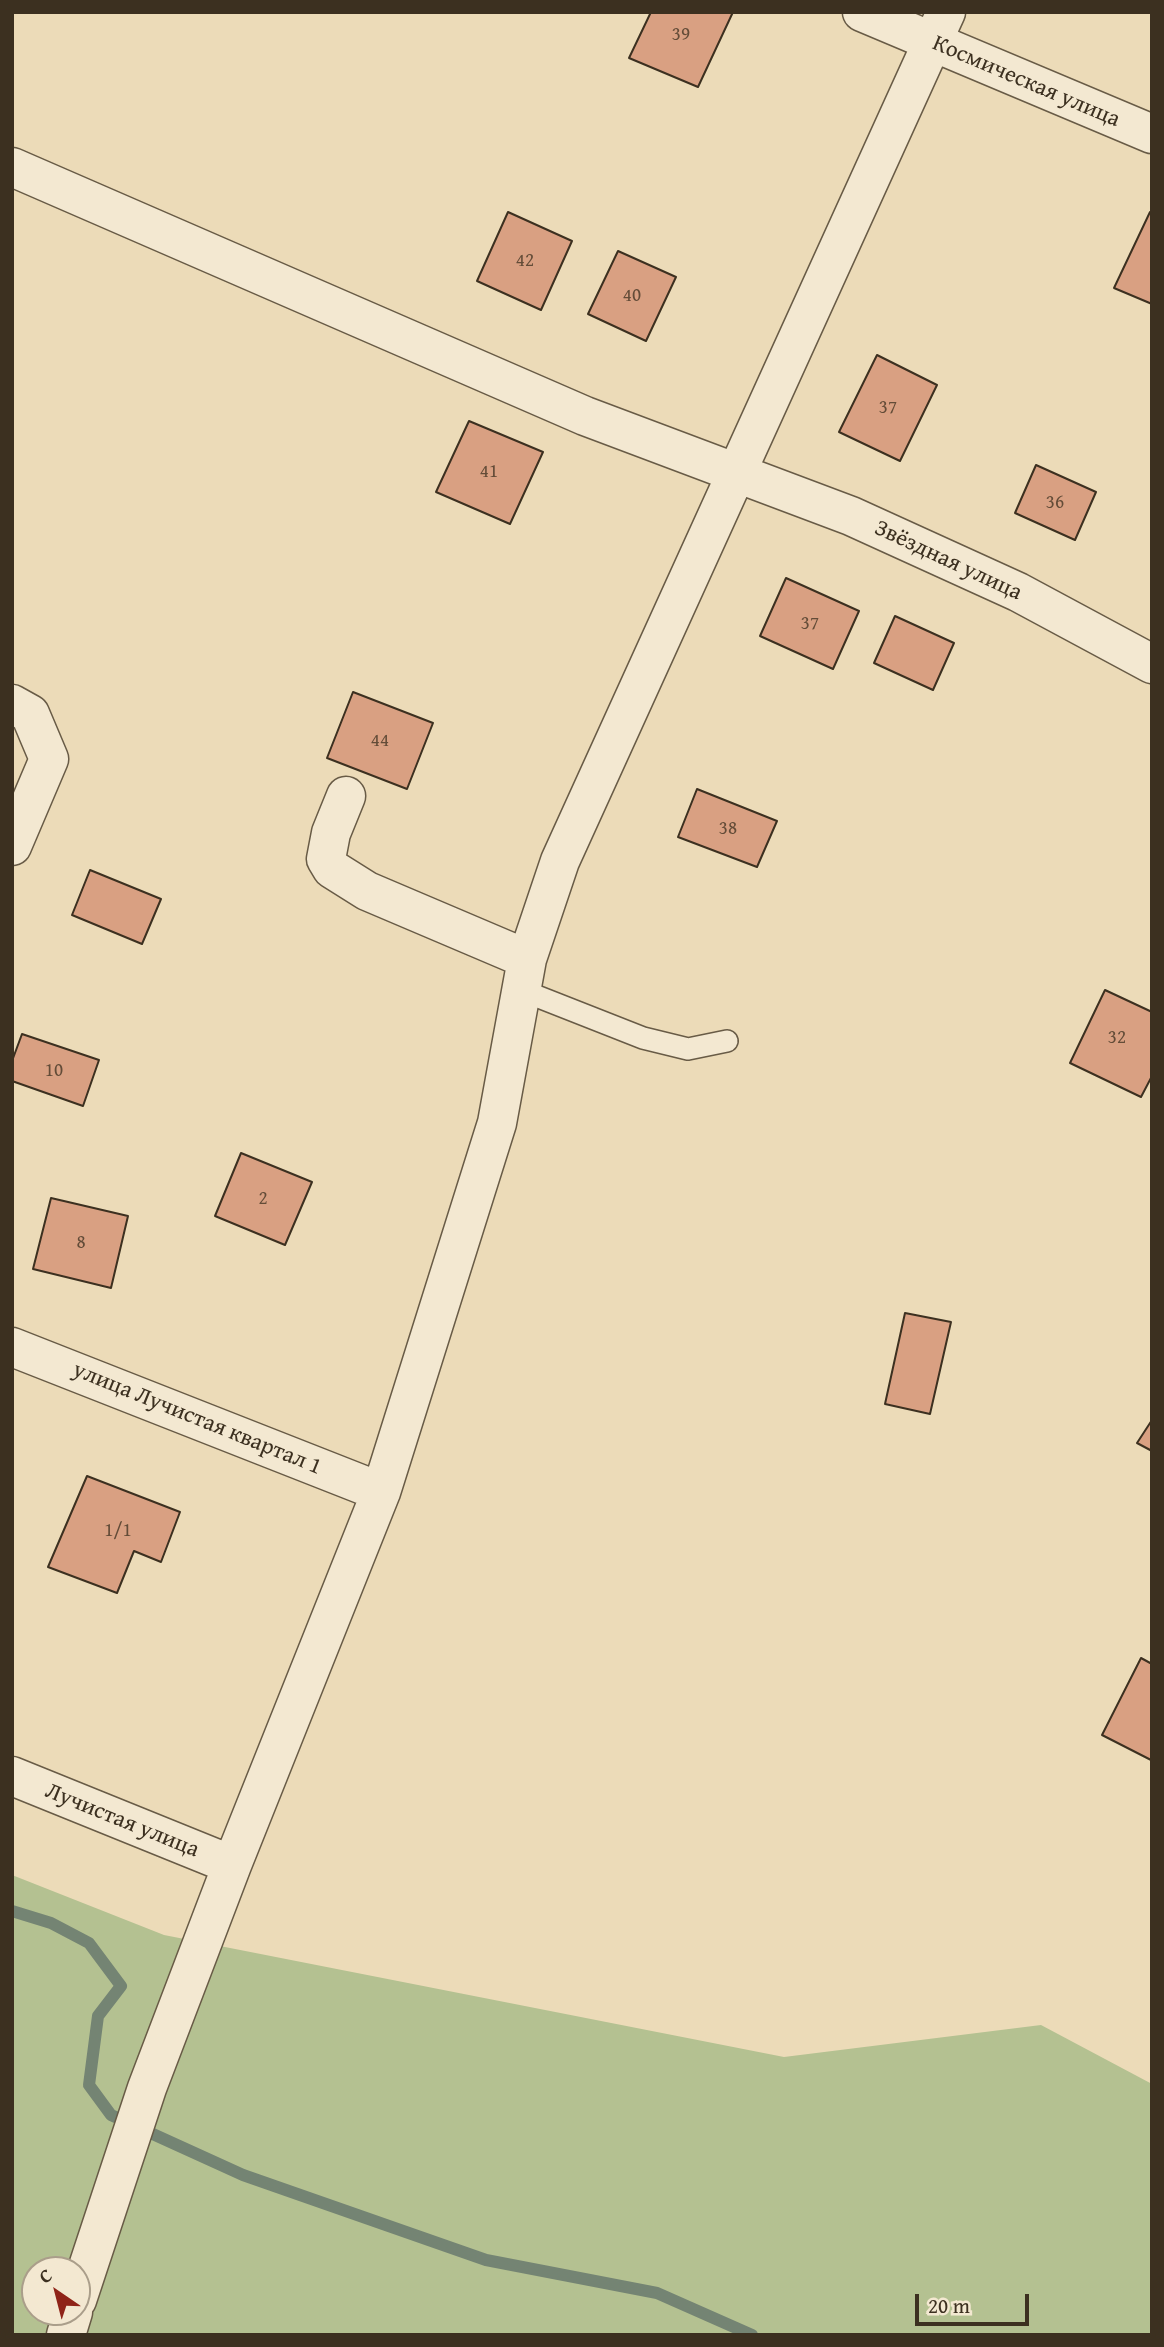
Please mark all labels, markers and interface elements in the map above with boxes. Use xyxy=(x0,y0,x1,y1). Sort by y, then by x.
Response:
house number: 39 xyxy=(672,24,690,46)
street label: Космическая улица xyxy=(928,30,1124,134)
house number: 42 xyxy=(516,250,534,272)
house number: 40 xyxy=(623,285,641,307)
house number: 37 xyxy=(879,397,897,419)
house number: 41 xyxy=(480,461,498,483)
house number: 36 xyxy=(1046,492,1064,514)
street label: Звёздная улица xyxy=(870,515,1026,607)
house number: 37 xyxy=(801,613,819,635)
house number: 44 xyxy=(371,730,389,752)
house number: 38 xyxy=(719,818,737,840)
house number: 32 xyxy=(1108,1027,1126,1049)
house number: 10 xyxy=(45,1060,63,1082)
house number: 2 xyxy=(258,1188,268,1210)
house number: 8 xyxy=(76,1232,86,1254)
street label: улица Лучистая квартал 1 xyxy=(69,1356,325,1482)
house number: 1/1 xyxy=(104,1520,132,1542)
street label: Лучистая улица xyxy=(41,1778,203,1864)
north arrow xyxy=(21,2256,91,2326)
text: С xyxy=(33,2261,58,2290)
scale bar xyxy=(919,2280,1033,2324)
text: 20 m xyxy=(928,2290,970,2321)

